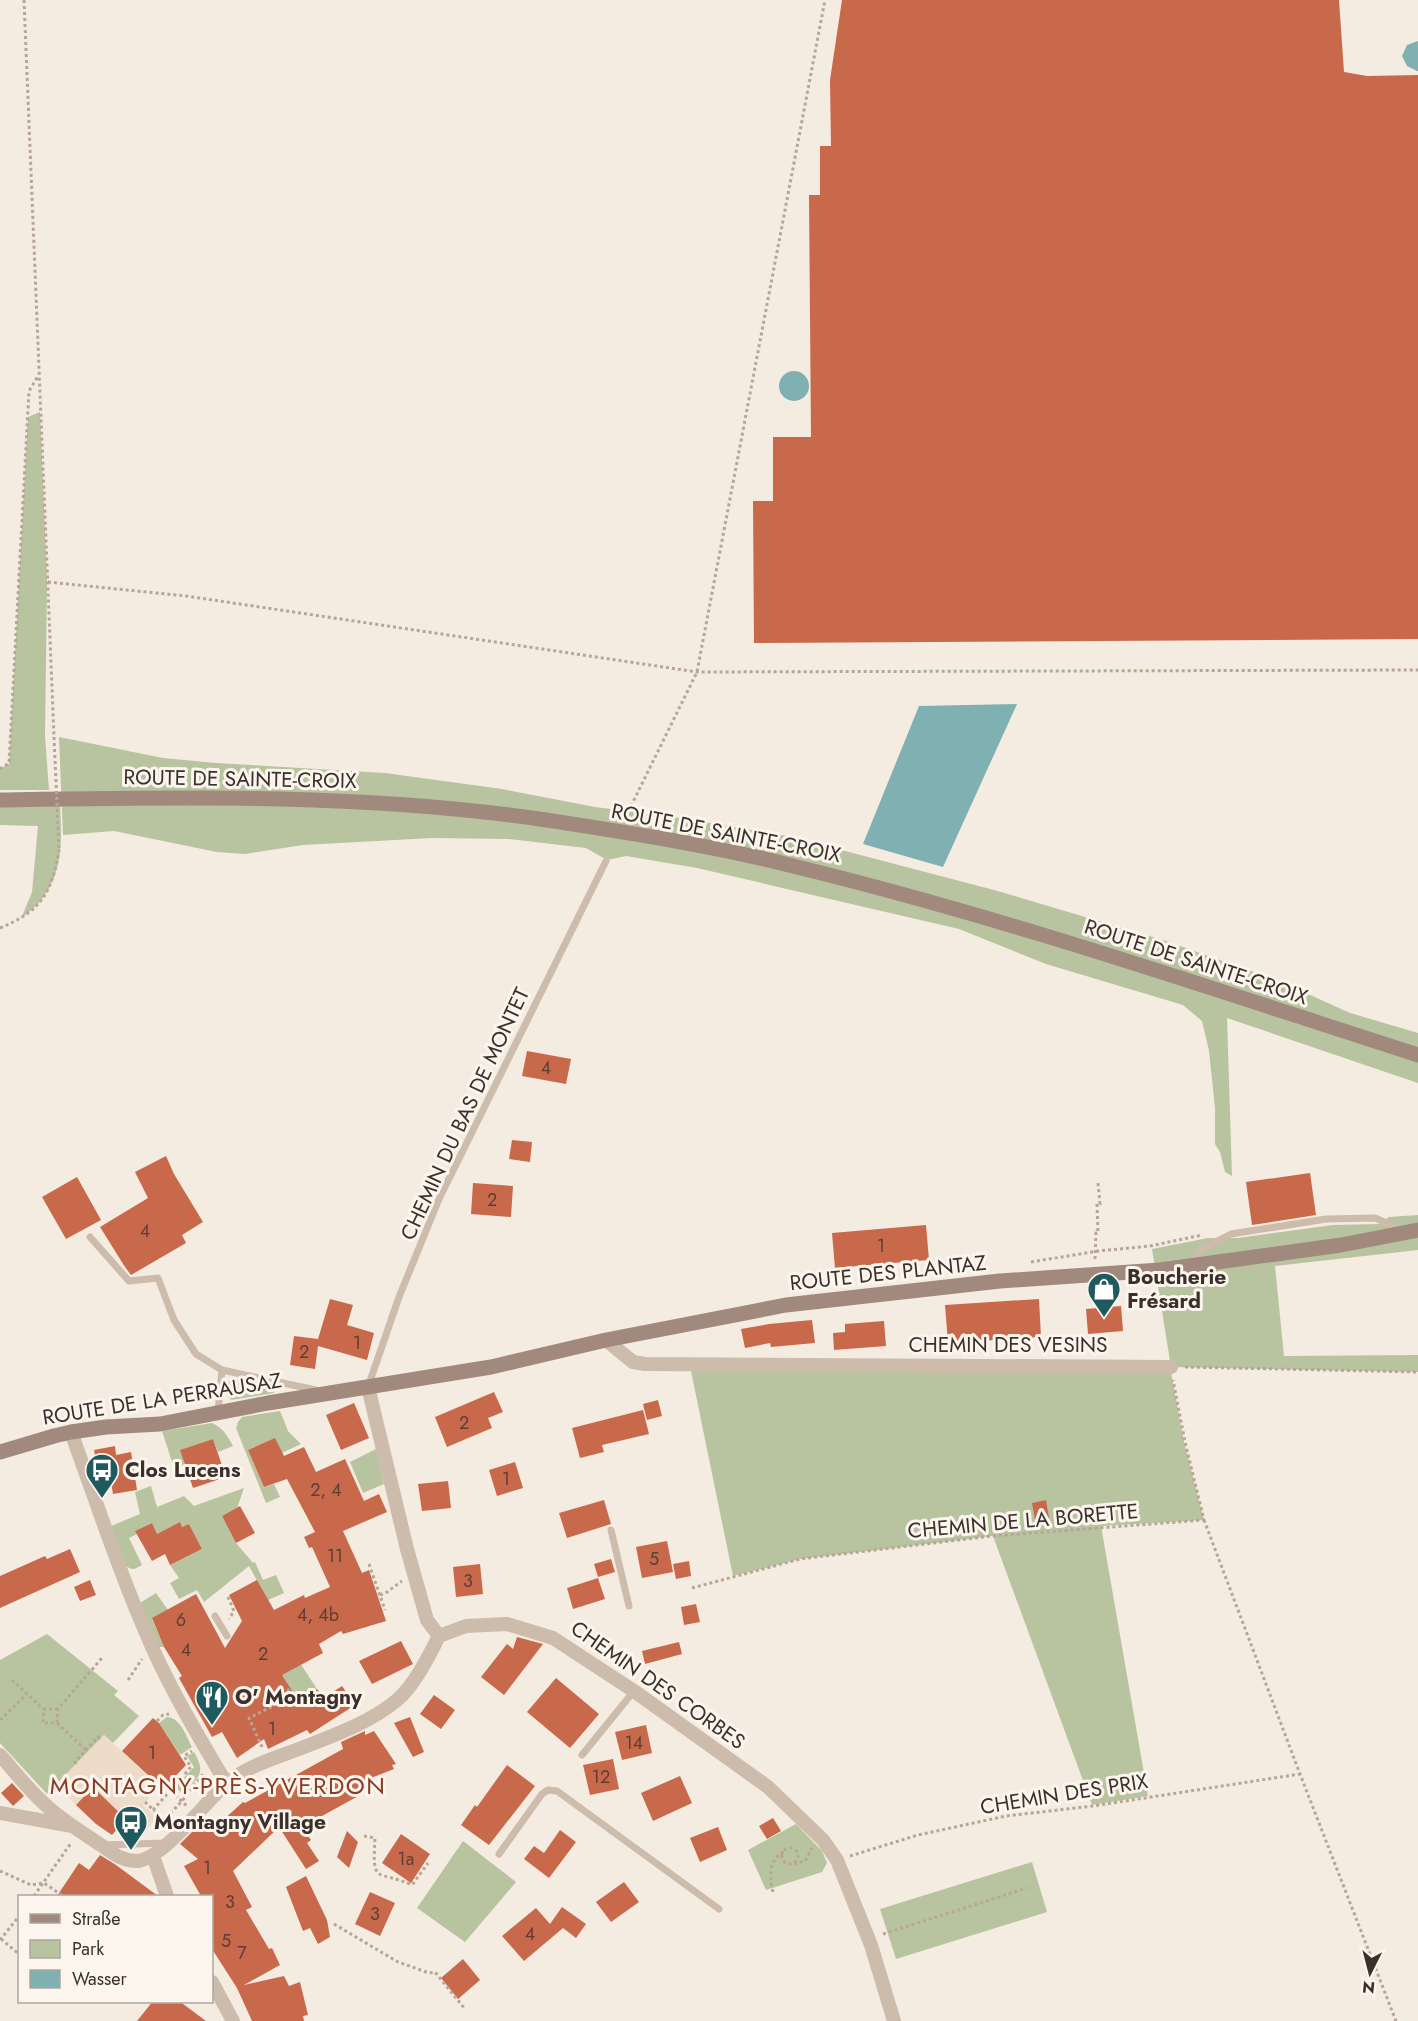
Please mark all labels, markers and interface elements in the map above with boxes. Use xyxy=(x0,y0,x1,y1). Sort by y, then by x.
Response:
street label: ROUTE DE SAINTE-CROIX xyxy=(123,762,357,796)
street label: ROUTE DE SAINTE-CROIX xyxy=(609,796,844,870)
street label: ROUTE DE SAINTE-CROIX xyxy=(1080,912,1312,1012)
street label: CHEMIN DU BAS DE MONTET xyxy=(393,983,537,1245)
house number: 4 xyxy=(541,1055,551,1081)
house number: 2 xyxy=(487,1187,497,1213)
house number: 4 xyxy=(140,1218,150,1244)
house number: 1 xyxy=(877,1233,885,1259)
street label: ROUTE DES PLANTAZ xyxy=(788,1248,988,1298)
place label: Boucherie Frésard xyxy=(1127,1262,1226,1316)
shop icon: Boucherie Frésard xyxy=(1086,1271,1122,1318)
house number: 1 xyxy=(353,1330,361,1356)
street label: CHEMIN DES VESINS xyxy=(908,1330,1108,1360)
house number: 2 xyxy=(299,1339,309,1365)
street label: ROUTE DE LA PERRAUSAZ xyxy=(40,1365,284,1433)
house number: 2 xyxy=(459,1410,469,1436)
bus stop icon: Clos Lucens xyxy=(84,1452,120,1499)
place label: Clos Lucens xyxy=(125,1455,241,1485)
house number: 1 xyxy=(502,1466,510,1492)
house number: 2, 4 xyxy=(310,1477,342,1503)
street label: CHEMIN DE LA BORETTE xyxy=(906,1496,1140,1546)
house number: 11 xyxy=(327,1543,343,1569)
house number: 5 xyxy=(649,1546,659,1572)
house number: 3 xyxy=(463,1568,473,1594)
house number: 4, 4b xyxy=(297,1602,339,1628)
house number: 6 xyxy=(176,1607,186,1633)
street label: CHEMIN DES CORBES xyxy=(565,1613,751,1757)
house number: 4 xyxy=(181,1637,191,1663)
house number: 2 xyxy=(258,1641,268,1667)
restaurant icon: O' Montagny xyxy=(194,1679,230,1726)
place label: O' Montagny xyxy=(235,1682,363,1712)
house number: 1 xyxy=(268,1716,276,1742)
house number: 14 xyxy=(625,1730,643,1756)
house number: 1 xyxy=(148,1740,156,1766)
house number: 12 xyxy=(592,1764,610,1790)
street label: CHEMIN DES PRIX xyxy=(978,1766,1150,1822)
district label: MONTAGNY-PRÈS-YVERDON xyxy=(50,1768,386,1803)
bus stop icon: Montagny Village xyxy=(113,1804,149,1851)
place label: Montagny Village xyxy=(154,1807,326,1837)
house number: 1a xyxy=(398,1846,414,1872)
house number: 1 xyxy=(203,1855,211,1881)
house number: 3 xyxy=(225,1889,235,1915)
legend xyxy=(18,1895,213,2003)
house number: 3 xyxy=(370,1901,380,1927)
text: Straße xyxy=(72,1906,120,1932)
house number: 4 xyxy=(525,1921,535,1947)
house number: 5 xyxy=(221,1928,231,1954)
text: Park xyxy=(72,1936,104,1962)
house number: 7 xyxy=(237,1940,247,1966)
north arrow xyxy=(1340,1943,1400,2003)
text: Wasser xyxy=(72,1966,127,1992)
text: N xyxy=(1361,1975,1376,2000)

